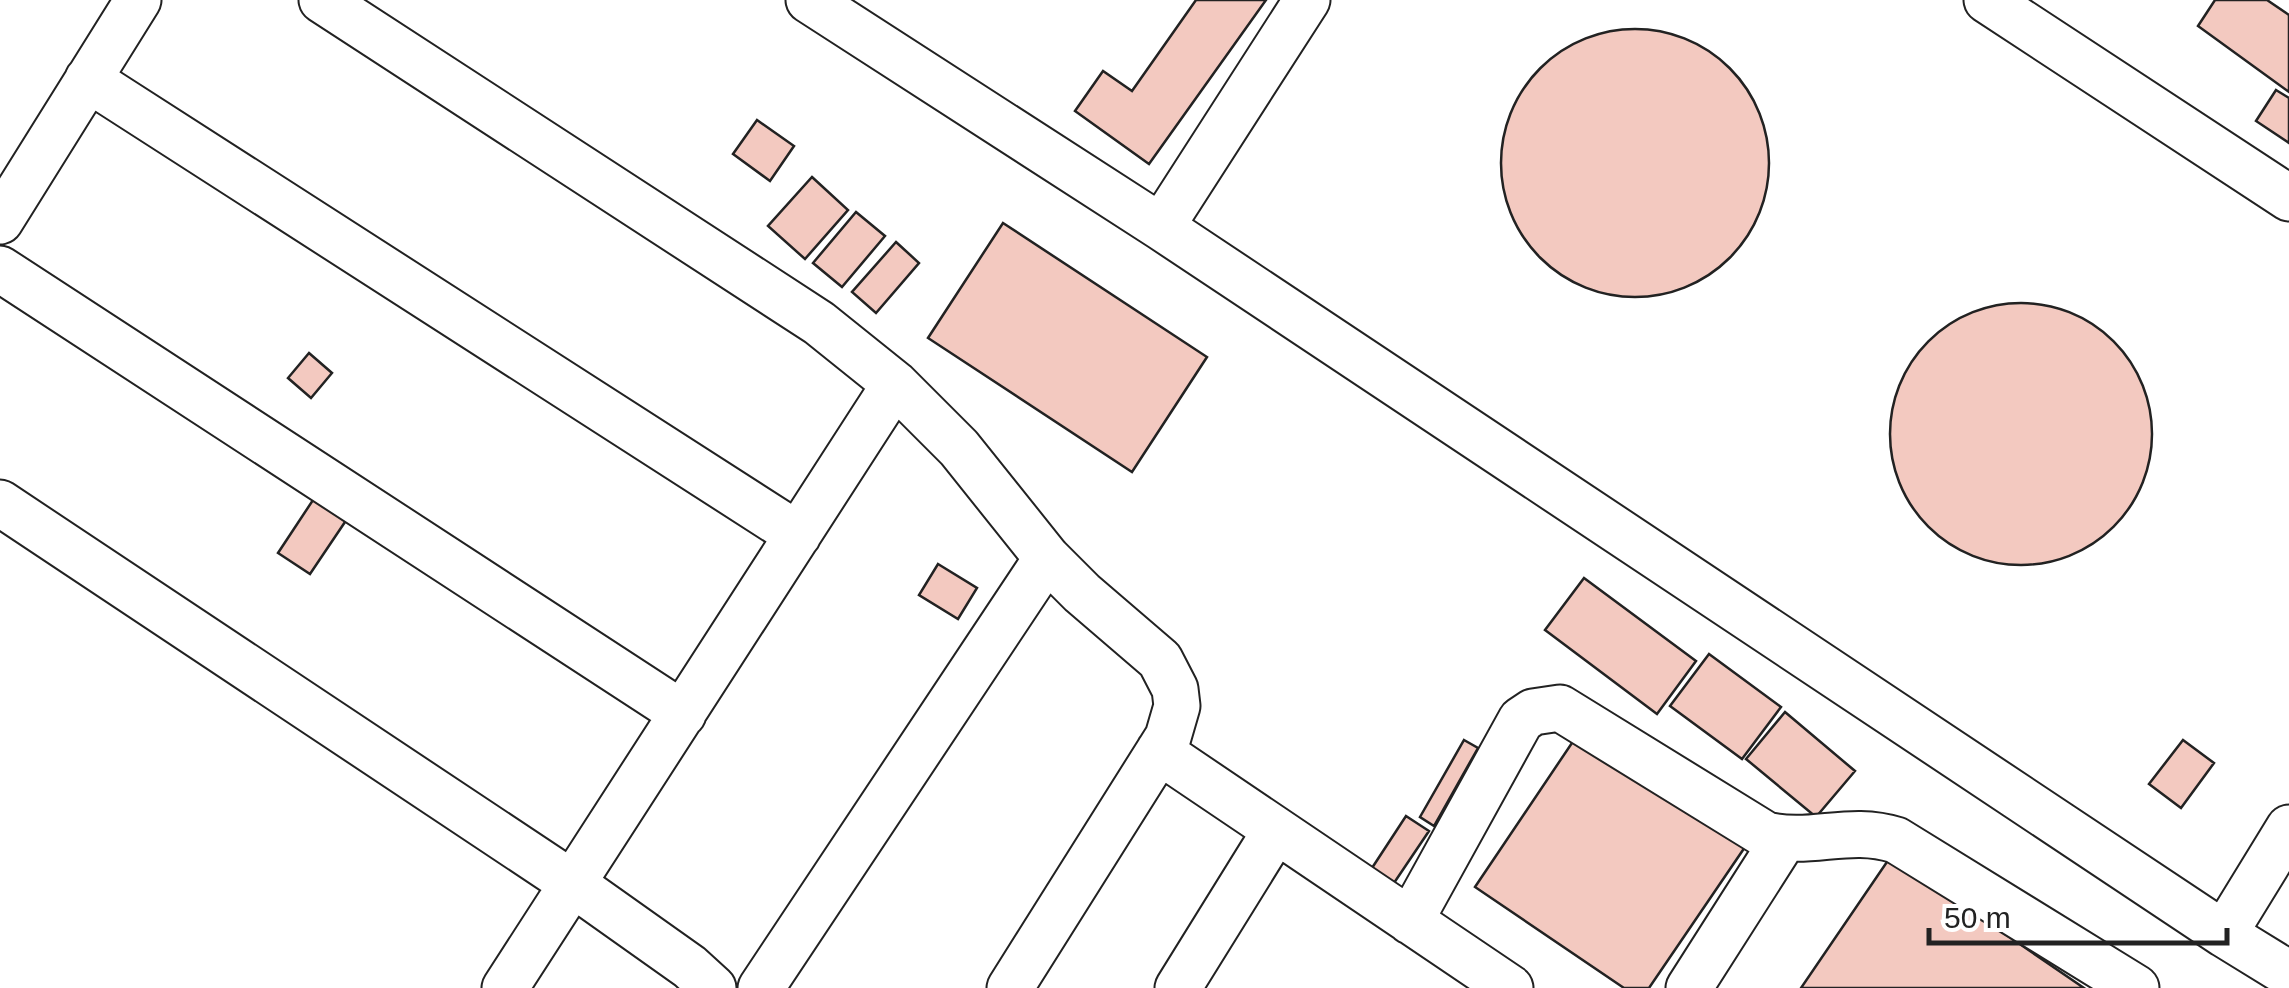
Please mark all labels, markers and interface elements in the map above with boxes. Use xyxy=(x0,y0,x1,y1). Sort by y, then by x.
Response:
scale bar xyxy=(1929,883,2226,945)
text: 50 m xyxy=(1944,901,2011,934)

